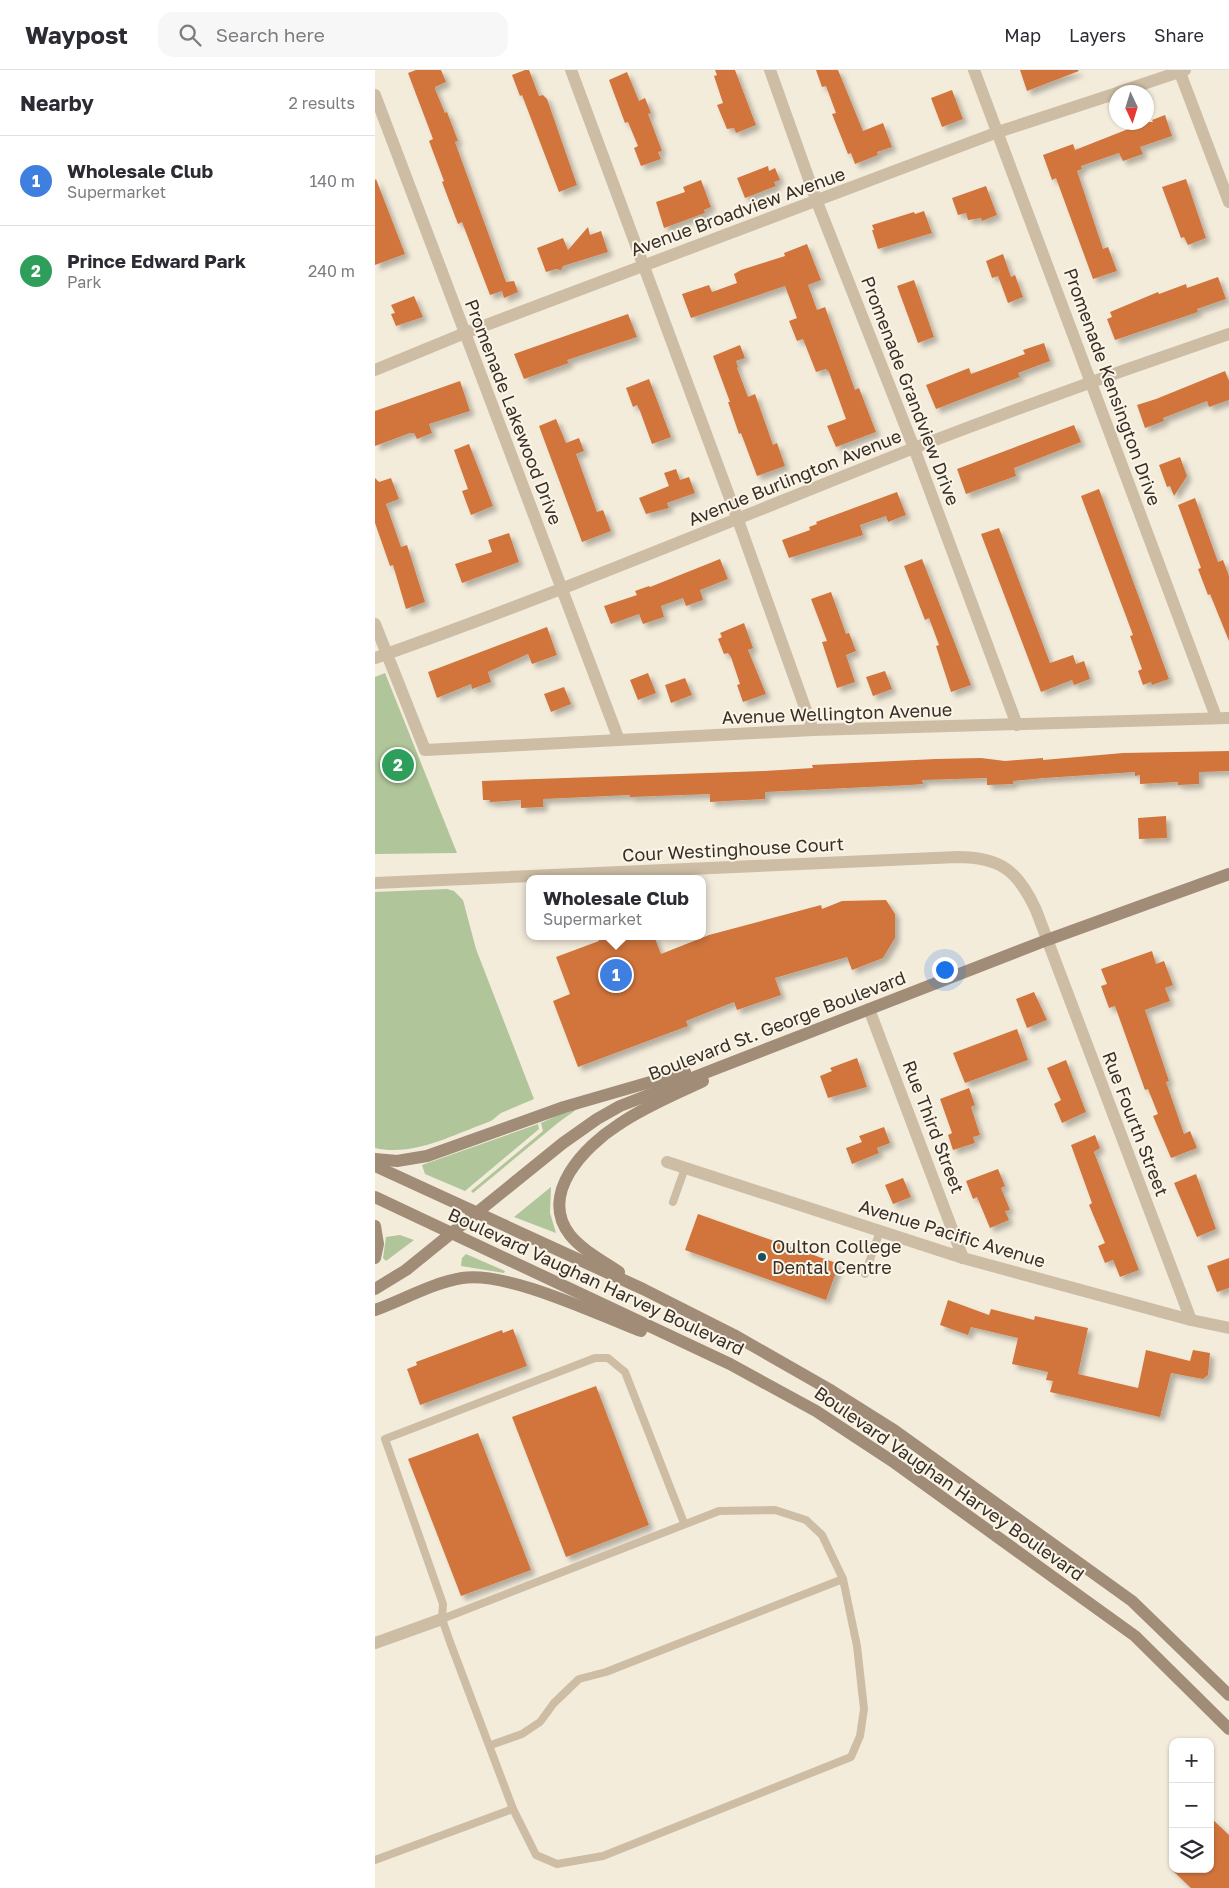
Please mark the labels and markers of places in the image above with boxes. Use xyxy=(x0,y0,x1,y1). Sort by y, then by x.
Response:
pin: 2 xyxy=(382,746,414,784)
pin: 1 xyxy=(600,956,632,994)
place label: Oulton College Dental Centre xyxy=(772,1235,902,1278)
marker: Oulton College Dental Centre xyxy=(756,1251,768,1263)

